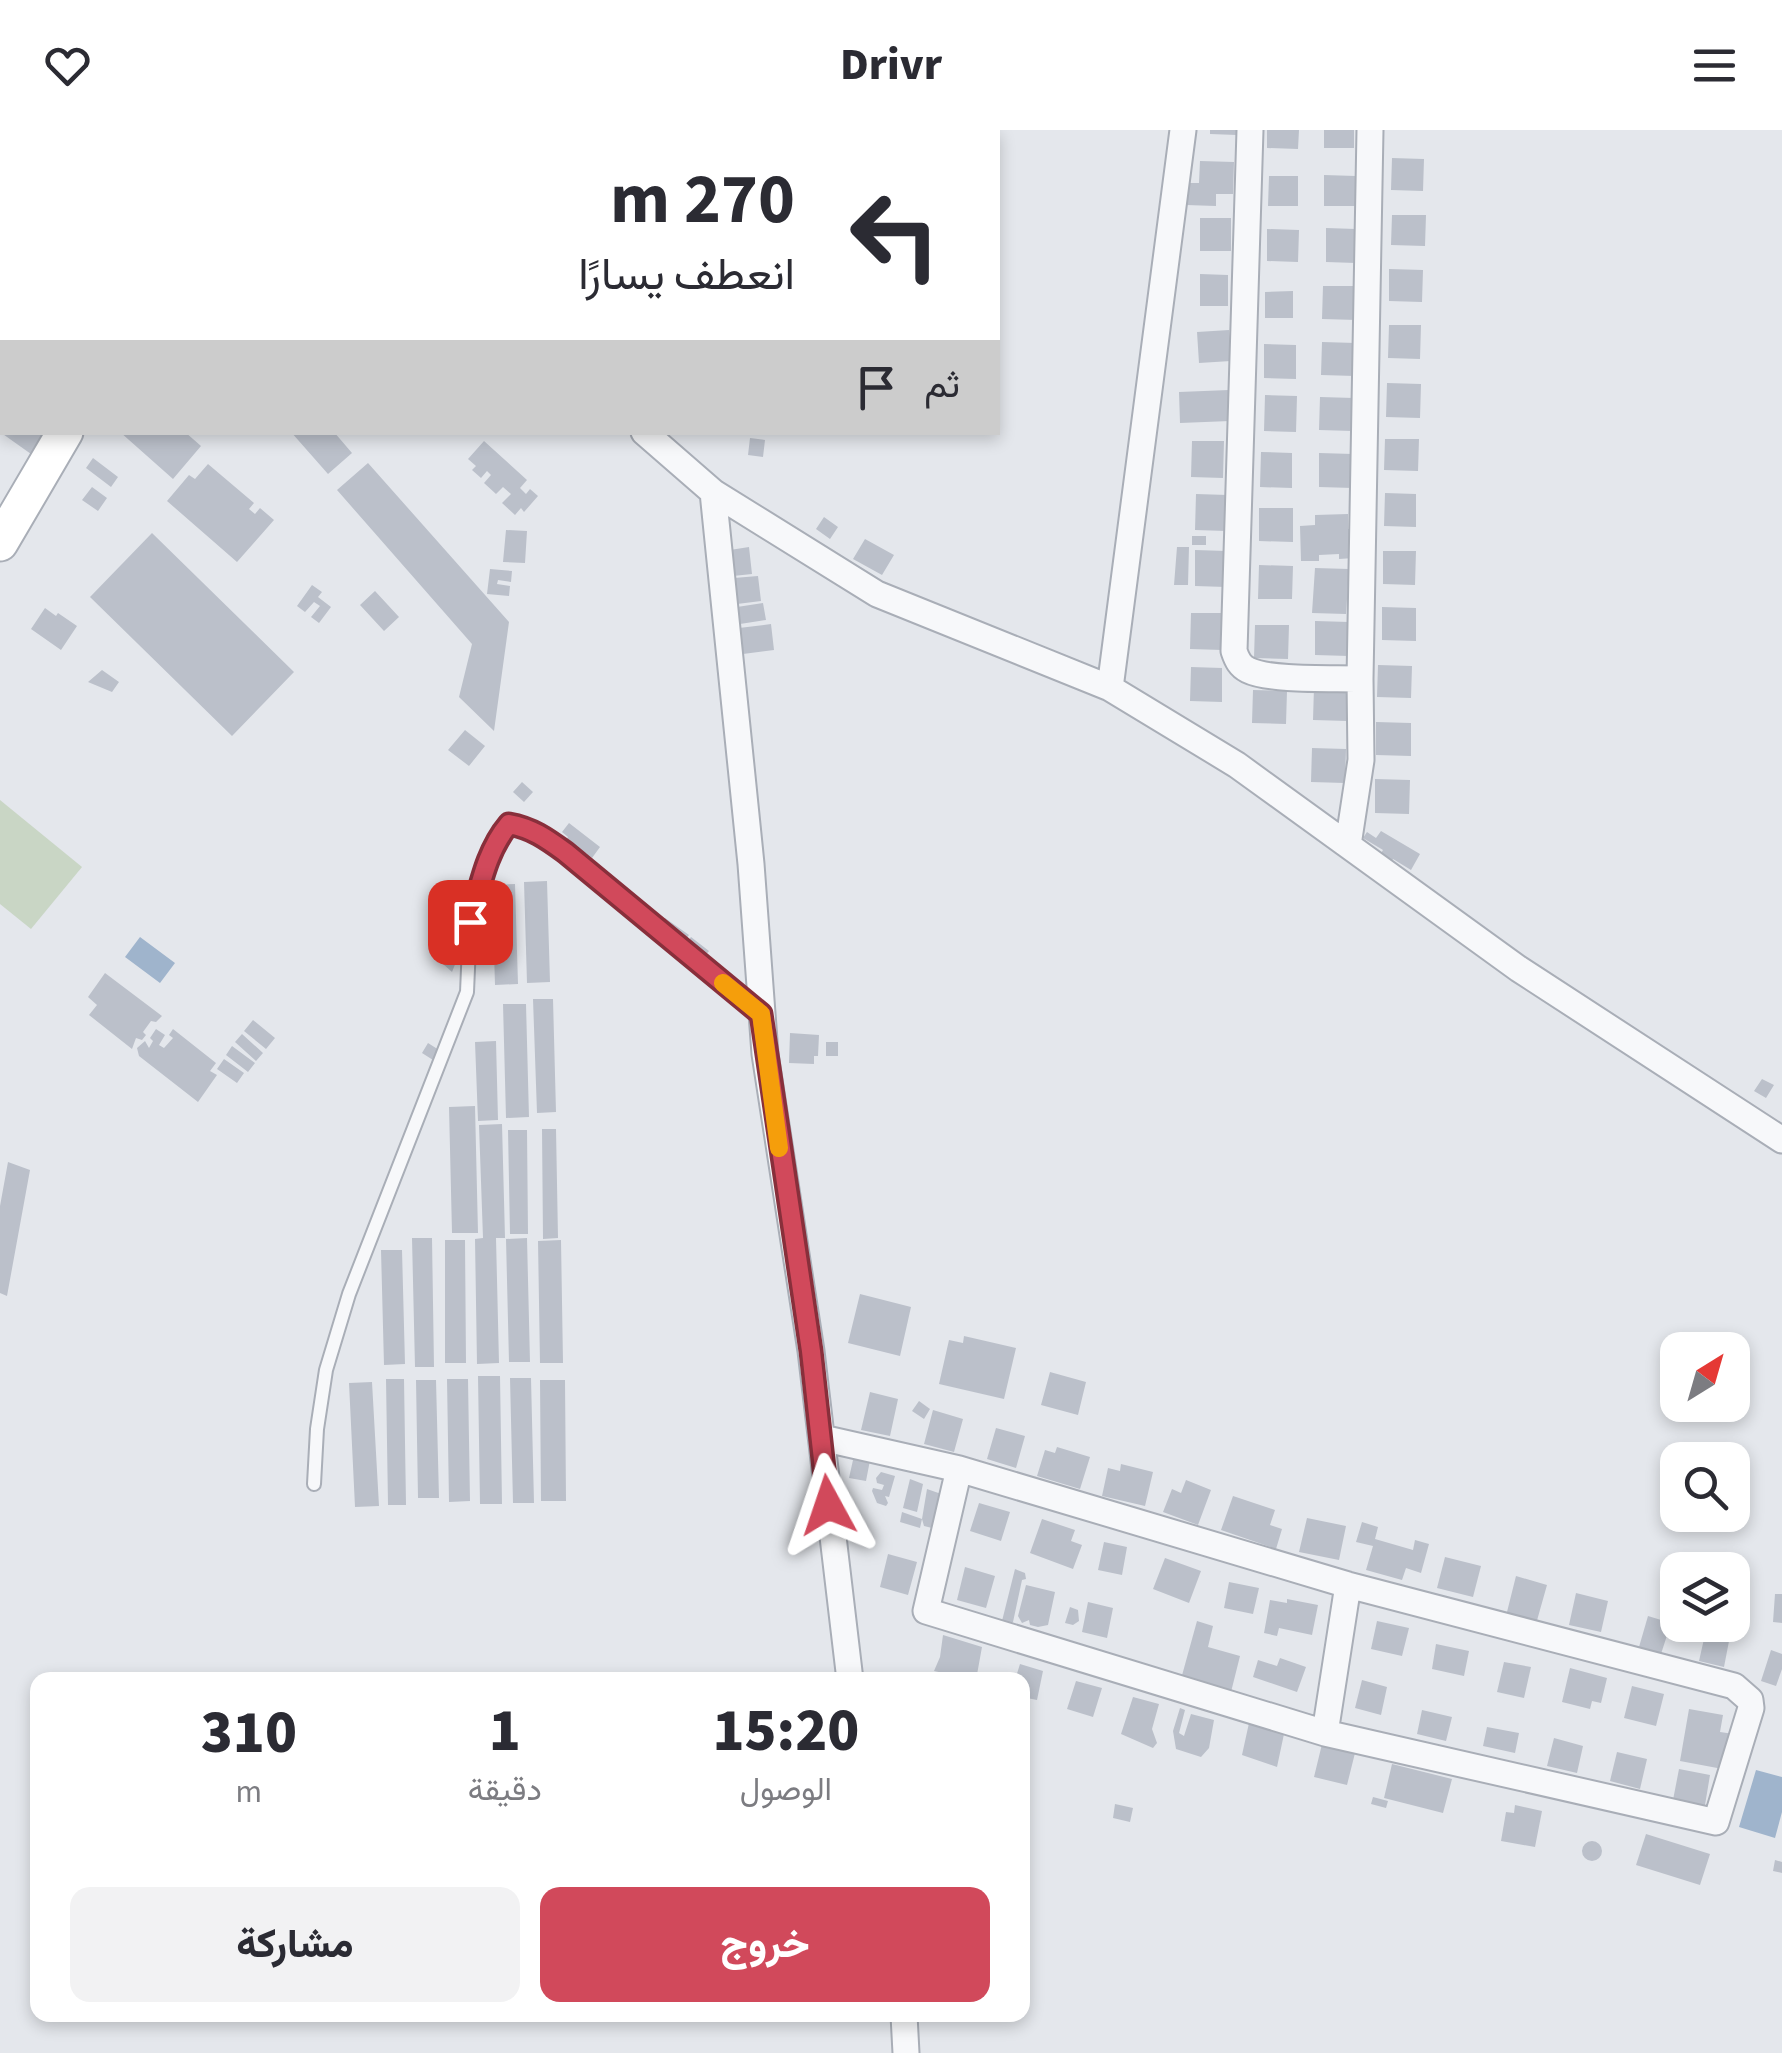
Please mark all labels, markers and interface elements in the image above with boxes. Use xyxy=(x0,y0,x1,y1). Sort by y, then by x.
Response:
text: Drivr xyxy=(840,33,942,97)
icon: heart xyxy=(40,38,95,93)
icon: menu xyxy=(1687,38,1742,93)
text: 270 m xyxy=(610,150,795,250)
icon: left xyxy=(830,170,960,300)
text: انعطف يسارًا xyxy=(578,243,795,307)
text: ثم xyxy=(924,358,960,412)
icon: arrive xyxy=(849,360,904,415)
pin xyxy=(428,880,513,965)
icon: arrive xyxy=(443,895,498,950)
north arrow xyxy=(1660,1332,1750,1422)
map controls xyxy=(1660,1332,1750,1642)
button: search xyxy=(1660,1442,1750,1532)
position arrow xyxy=(776,1453,880,1557)
button: layers xyxy=(1660,1552,1750,1642)
text: 1 xyxy=(489,1689,521,1774)
text: 15:20 xyxy=(712,1689,859,1774)
text: 310 xyxy=(201,1691,297,1776)
text: دقيقة xyxy=(468,1767,542,1813)
text: الوصول xyxy=(740,1767,832,1813)
text: m xyxy=(236,1769,262,1815)
button: مشاركة xyxy=(70,1887,520,2002)
button: خروج xyxy=(540,1887,990,2002)

